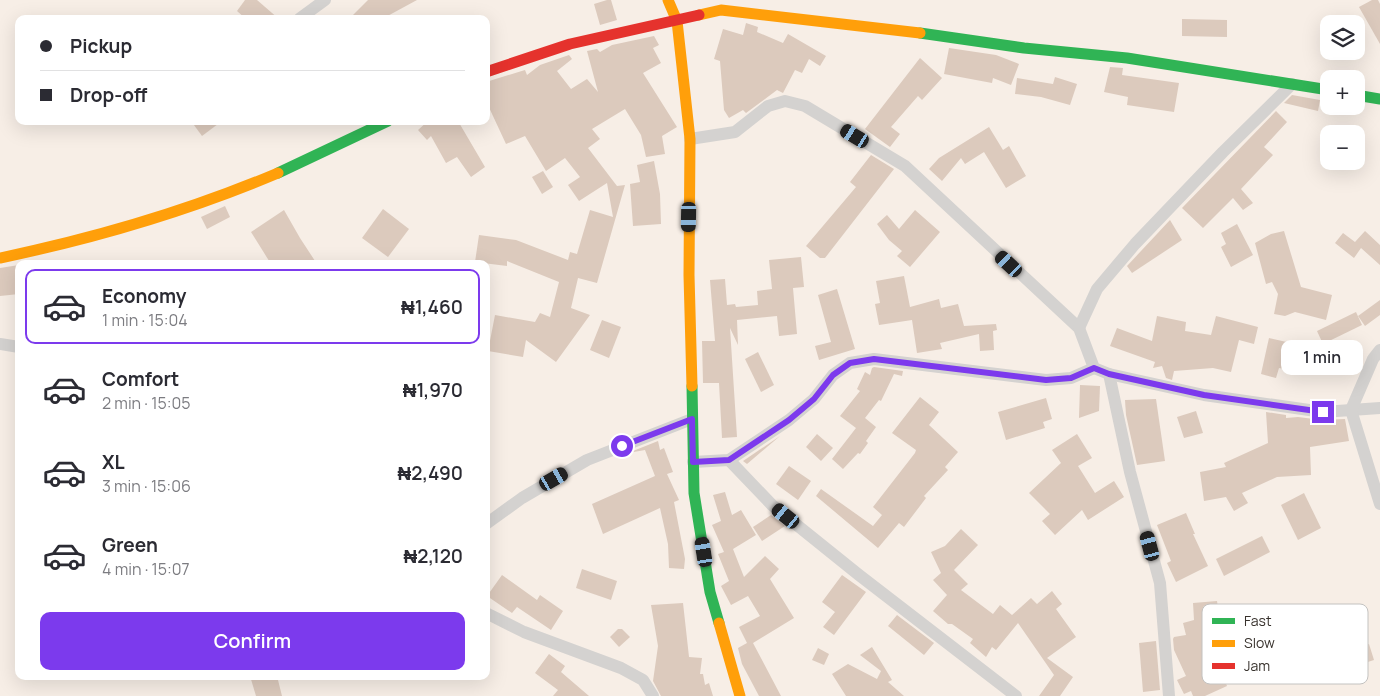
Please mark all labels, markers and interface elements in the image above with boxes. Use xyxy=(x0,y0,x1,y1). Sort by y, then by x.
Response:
map controls xyxy=(1320,15,1365,170)
button: layers xyxy=(1320,15,1365,60)
text: Pickup xyxy=(70,33,132,59)
button: + xyxy=(1320,70,1365,115)
text: Drop-off xyxy=(70,82,147,108)
car xyxy=(838,122,871,150)
button: − xyxy=(1320,125,1365,170)
car xyxy=(681,202,696,232)
car xyxy=(992,248,1025,280)
text: Economy xyxy=(102,283,186,309)
icon: car xyxy=(42,284,87,329)
text: ₦1,460 xyxy=(401,294,463,320)
text: 1 min · 15:04 xyxy=(102,309,188,331)
callout: 1 min xyxy=(1282,340,1364,374)
text: 1 min xyxy=(1303,346,1341,368)
text: Comfort xyxy=(102,366,179,392)
icon: car xyxy=(42,367,87,412)
text: ₦1,970 xyxy=(403,377,463,403)
text: 2 min · 15:05 xyxy=(102,392,190,414)
route end xyxy=(1312,401,1334,423)
route start xyxy=(611,435,633,457)
text: XL xyxy=(102,449,125,475)
icon: car xyxy=(42,450,87,495)
text: ₦2,490 xyxy=(398,460,463,486)
car xyxy=(537,465,570,493)
text: 3 min · 15:06 xyxy=(102,475,191,497)
car xyxy=(769,501,802,531)
car xyxy=(1138,530,1161,562)
text: Green xyxy=(102,532,158,558)
icon: car xyxy=(42,533,87,578)
car xyxy=(694,536,713,568)
text: ₦2,120 xyxy=(404,543,463,569)
text: 4 min · 15:07 xyxy=(102,558,190,580)
legend xyxy=(1202,604,1368,684)
text: Fast xyxy=(1244,611,1272,630)
button: Confirm xyxy=(40,612,465,670)
text: Slow xyxy=(1244,633,1275,652)
text: Jam xyxy=(1244,656,1270,675)

